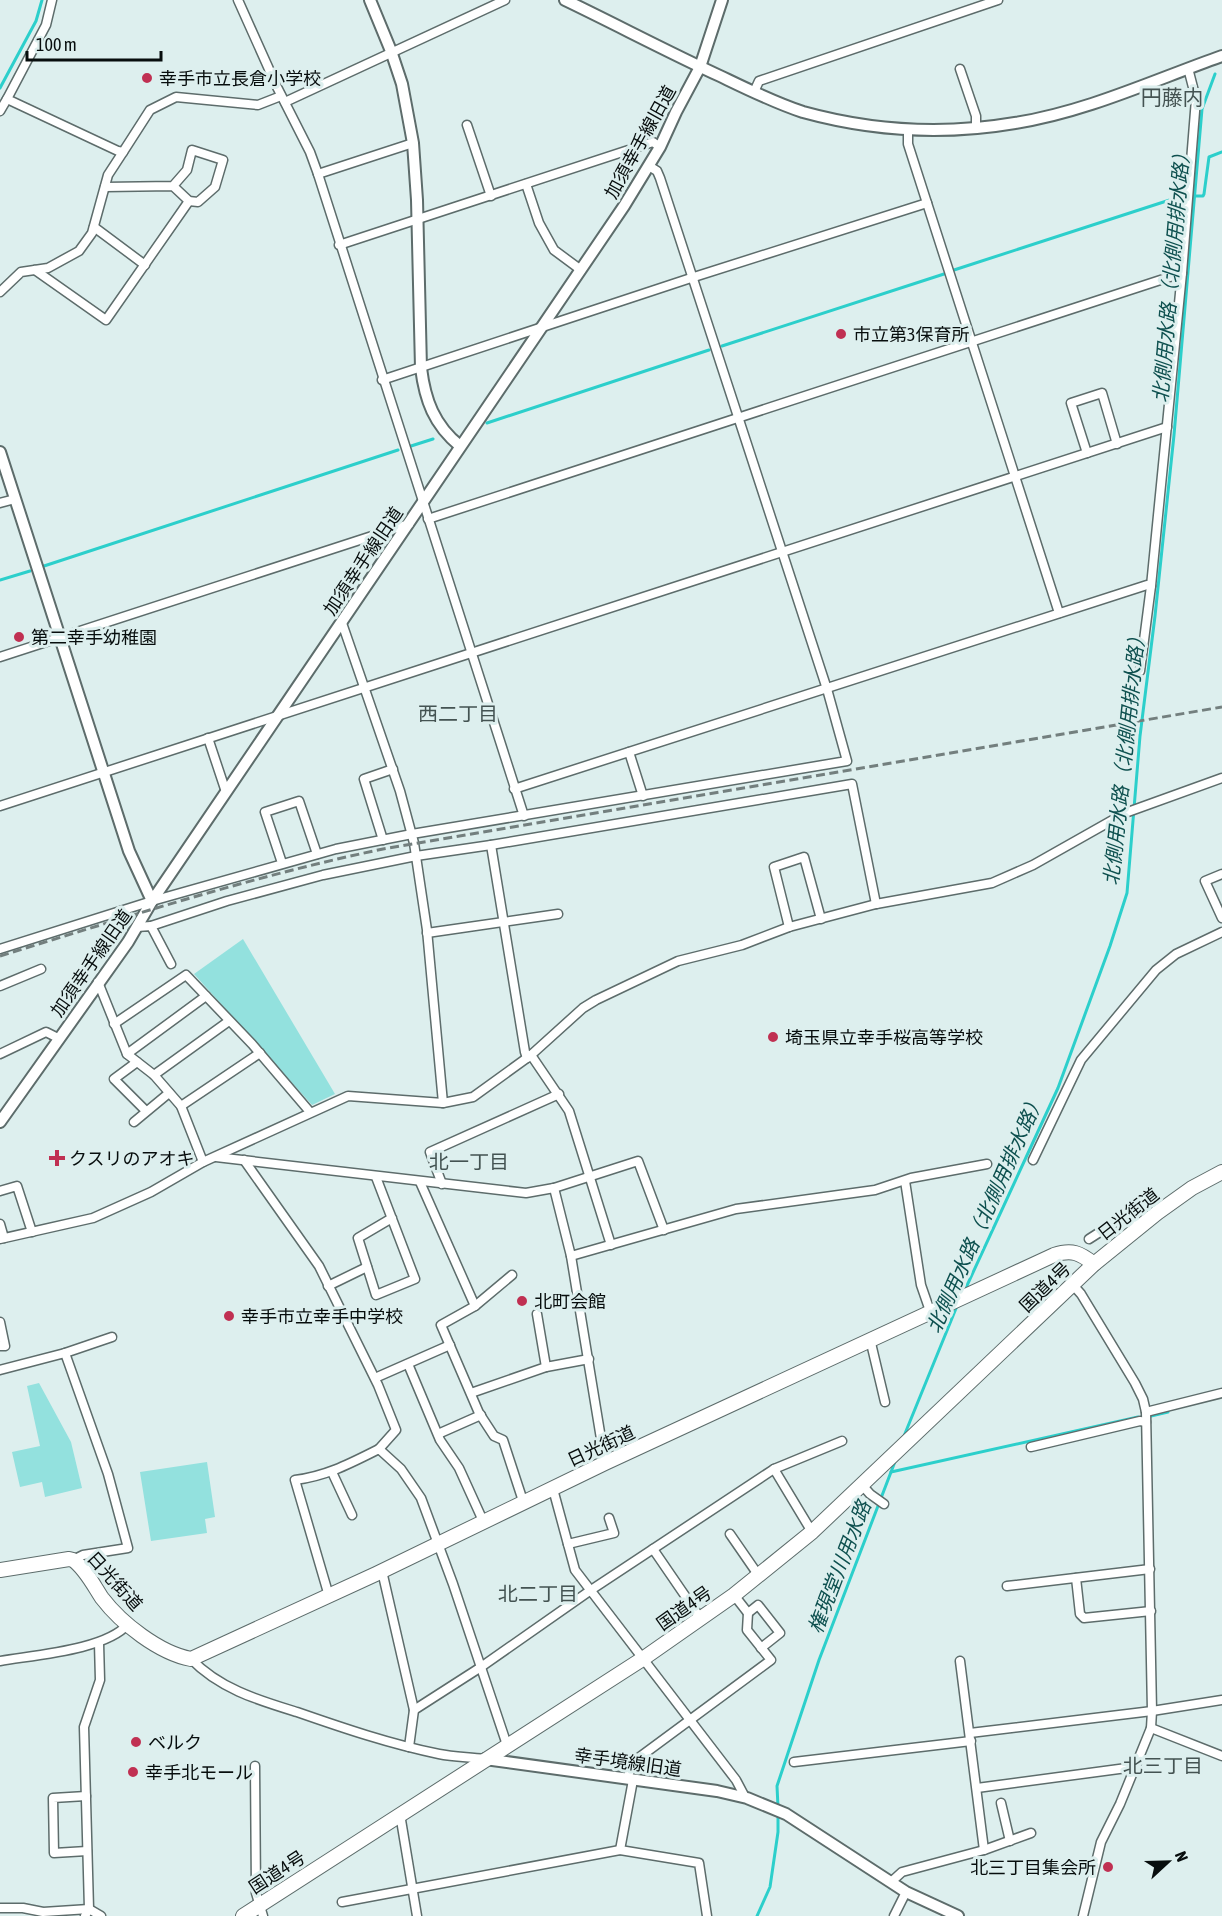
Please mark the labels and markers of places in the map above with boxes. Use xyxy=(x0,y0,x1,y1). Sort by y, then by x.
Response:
place label: 幸手市立長倉小学校 xyxy=(159,68,321,89)
marker: 幸手市立長倉小学校 xyxy=(140,71,154,85)
place label: 市立第3保育所 xyxy=(853,324,969,345)
marker: 市立第3保育所 xyxy=(834,327,848,341)
place label: 第二幸手幼稚園 xyxy=(31,627,157,648)
marker: 第二幸手幼稚園 xyxy=(12,630,26,644)
place label: 埼玉県立幸手桜高等学校 xyxy=(785,1027,983,1048)
marker: 埼玉県立幸手桜高等学校 xyxy=(766,1030,780,1044)
place label: クスリのアオキ xyxy=(69,1148,194,1169)
marker: クスリのアオキ xyxy=(50,1151,64,1165)
place label: 北町会館 xyxy=(534,1291,606,1312)
marker: 北町会館 xyxy=(515,1294,529,1308)
place label: 幸手市立幸手中学校 xyxy=(241,1306,403,1327)
marker: 幸手市立幸手中学校 xyxy=(222,1309,236,1323)
place label: ベルク xyxy=(148,1732,202,1753)
marker: ベルク xyxy=(129,1735,143,1749)
place label: 幸手北モール xyxy=(145,1762,253,1783)
marker: 幸手北モール xyxy=(126,1765,140,1779)
place label: 北三丁目集会所 xyxy=(970,1857,1096,1878)
marker: 北三丁目集会所 xyxy=(1101,1860,1115,1874)

